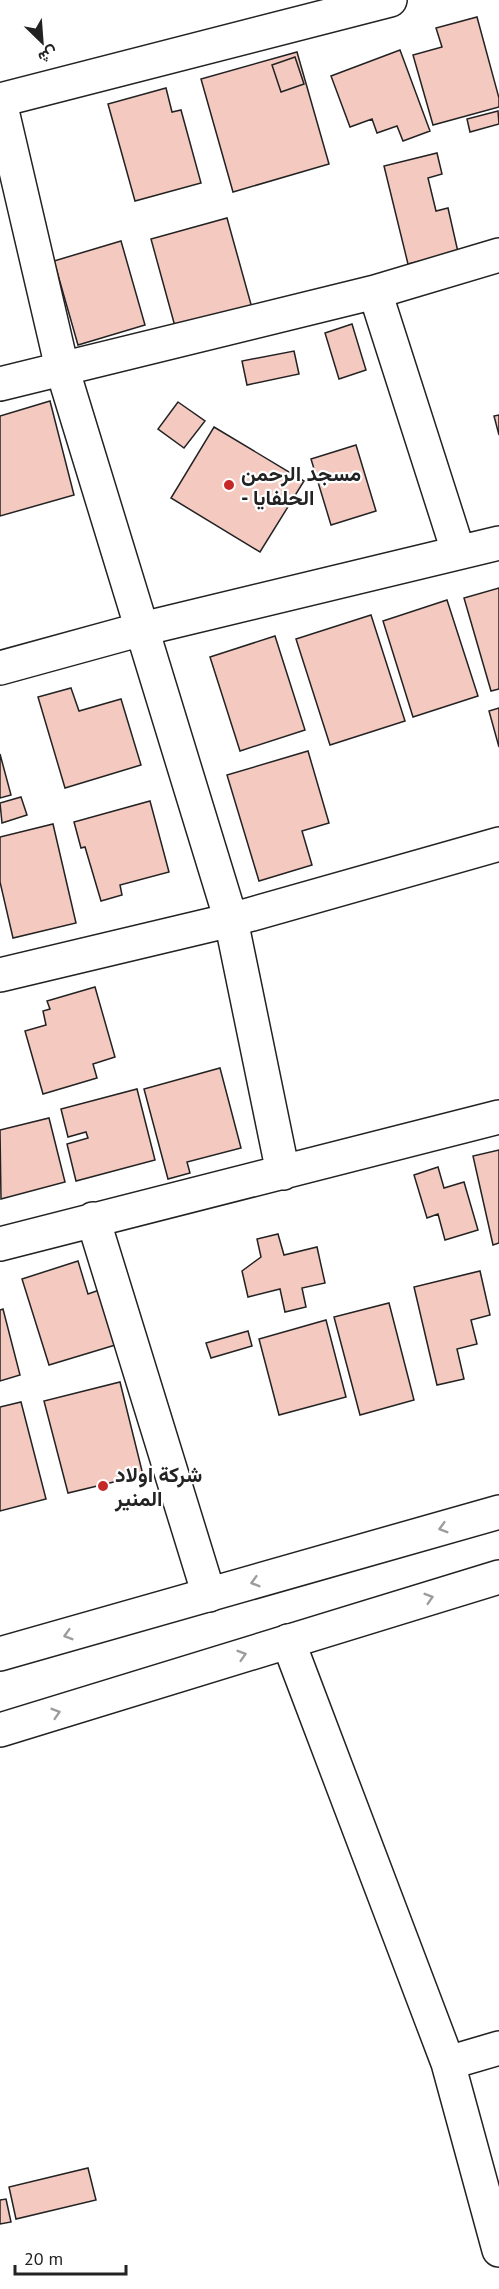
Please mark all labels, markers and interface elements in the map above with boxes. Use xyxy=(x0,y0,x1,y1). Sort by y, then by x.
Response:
north arrow xyxy=(12,12,72,72)
text: ش xyxy=(35,42,61,69)
place label: مسجد الرحمن - الحلفايا xyxy=(241,460,361,511)
marker: مسجد الرحمن - الحلفايا xyxy=(222,478,236,492)
place label: شركة اولاد المنير xyxy=(114,1461,202,1512)
marker: شركة اولاد المنير xyxy=(96,1479,110,1493)
one-way arrow xyxy=(438,1521,449,1533)
one-way arrow xyxy=(250,1575,261,1587)
one-way arrow xyxy=(423,1593,434,1605)
one-way arrow xyxy=(63,1628,73,1640)
one-way arrow xyxy=(236,1650,247,1662)
one-way arrow xyxy=(50,1707,61,1720)
scale bar xyxy=(15,2238,126,2276)
text: 20 m xyxy=(24,2247,63,2270)

